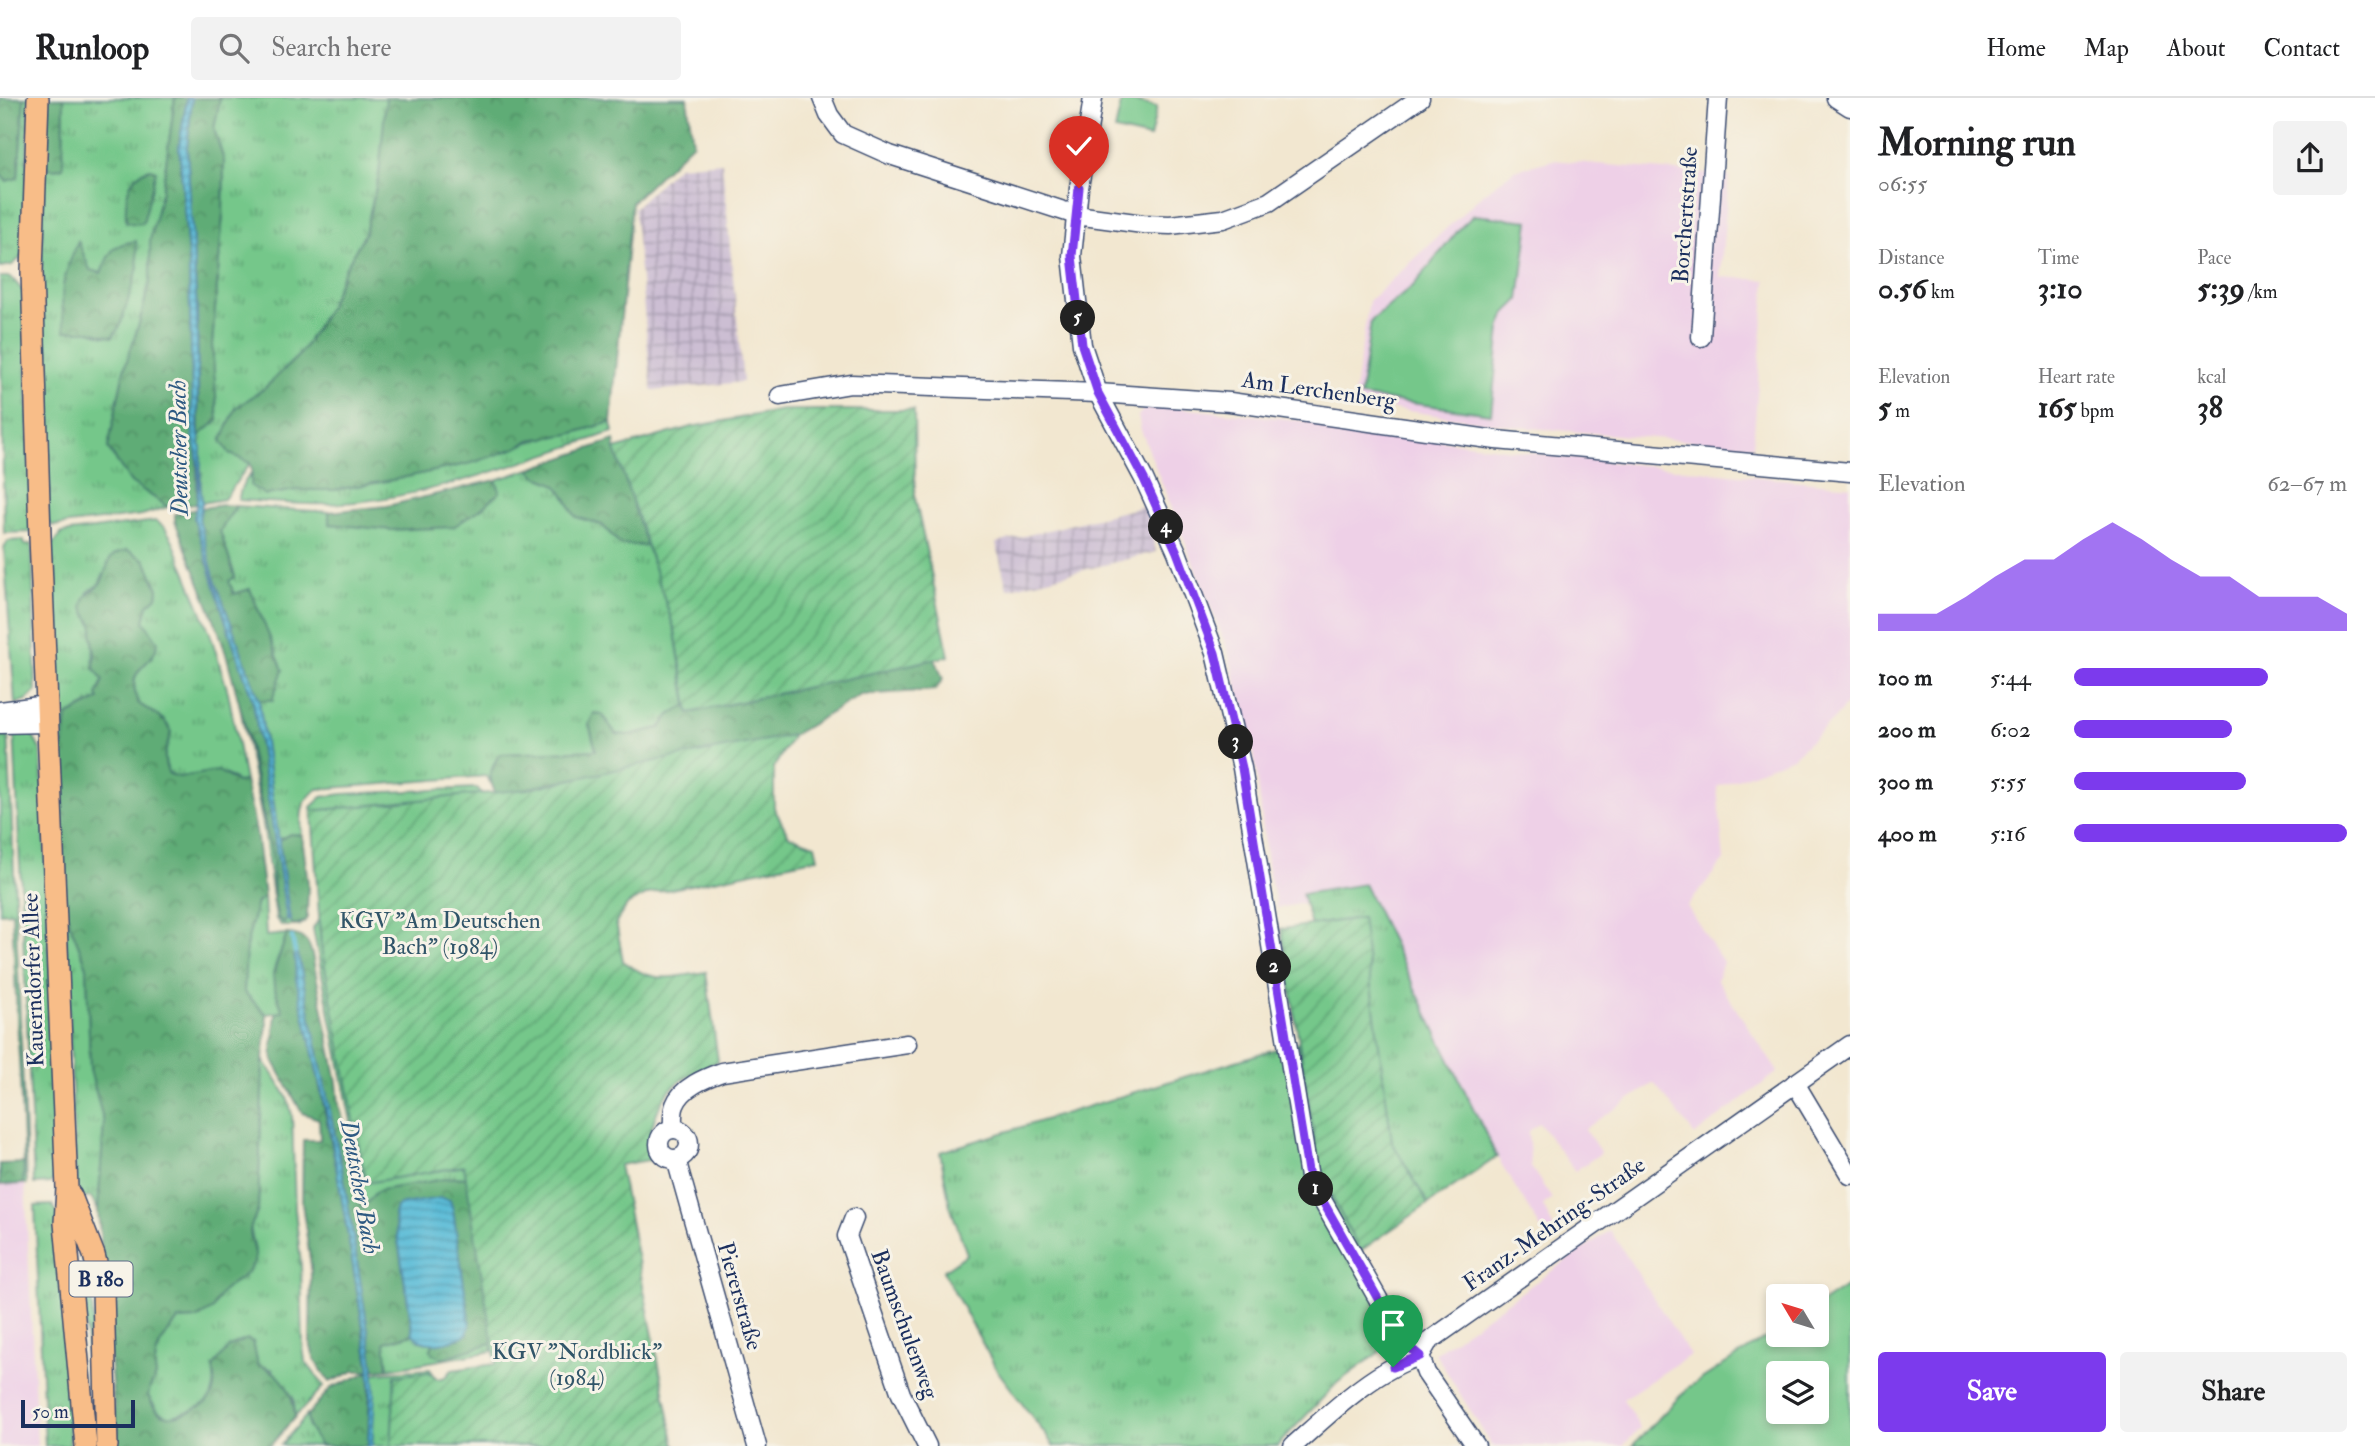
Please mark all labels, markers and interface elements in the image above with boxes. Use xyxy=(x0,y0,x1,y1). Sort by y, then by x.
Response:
search box xyxy=(191,17,681,80)
text: Runloop xyxy=(35,28,149,69)
icon: search xyxy=(215,29,253,67)
text: Search here xyxy=(271,32,391,64)
text: Home xyxy=(1986,33,2046,64)
text: Map xyxy=(2084,33,2129,64)
text: About xyxy=(2167,33,2226,64)
text: Contact xyxy=(2264,33,2340,64)
pin xyxy=(1049,116,1109,188)
text: Morning run xyxy=(1878,119,2076,167)
button: share xyxy=(2273,121,2347,195)
icon: check xyxy=(1060,127,1098,165)
street label: Borchertstraße xyxy=(1666,145,1704,284)
text: 06:55 xyxy=(1878,169,1927,198)
text: Distance xyxy=(1878,246,1944,270)
text: Time xyxy=(2038,246,2079,270)
text: Pace xyxy=(2197,246,2231,270)
text: 0.56 xyxy=(1878,270,1927,307)
text: 3:10 xyxy=(2038,270,2083,307)
text: 5:39 xyxy=(2197,270,2245,307)
text: km xyxy=(1927,280,1955,304)
text: /km xyxy=(2245,280,2278,304)
pin: 5 xyxy=(1060,300,1096,336)
text: 5 xyxy=(1073,305,1082,329)
street label: Am Lerchenberg xyxy=(1239,365,1399,415)
text: Elevation xyxy=(1878,365,1950,389)
text: Heart rate xyxy=(2038,365,2115,389)
text: kcal xyxy=(2197,365,2226,389)
water label: Deutscher Bach xyxy=(162,380,196,517)
text: 5 xyxy=(1878,389,1891,426)
text: 165 xyxy=(2038,389,2077,426)
text: 38 xyxy=(2197,389,2223,426)
text: m xyxy=(1891,399,1910,423)
text: bpm xyxy=(2077,399,2114,423)
text: Elevation xyxy=(1878,469,1966,498)
text: 62–67 m xyxy=(2267,469,2347,498)
pin: 4 xyxy=(1148,510,1184,544)
text: 4 xyxy=(1160,514,1171,538)
text: 100 m xyxy=(1878,663,1932,692)
text: 5:44 xyxy=(1990,663,2031,692)
text: 200 m xyxy=(1878,715,1936,744)
text: 6:02 xyxy=(1990,715,2031,744)
pin: 3 xyxy=(1218,724,1254,760)
text: 3 xyxy=(1232,729,1239,753)
text: 300 m xyxy=(1878,767,1933,796)
text: 5:55 xyxy=(1990,767,2026,796)
text: 400 m xyxy=(1878,819,1937,848)
text: 5:16 xyxy=(1990,819,2026,848)
street label: Kauerndorfer Allee xyxy=(15,892,51,1068)
park label: KGV "Am Deutschen Bach" (1984) xyxy=(339,906,541,961)
pin: 2 xyxy=(1256,950,1292,984)
text: 2 xyxy=(1269,954,1278,978)
water label: Deutscher Bach xyxy=(333,1117,387,1257)
street label: Franz-Mehring-Straße xyxy=(1457,1150,1651,1298)
pin: 1 xyxy=(1298,1172,1334,1206)
text: 1 xyxy=(1312,1176,1319,1200)
street label: Piererstraße xyxy=(711,1239,769,1354)
street label: Baumschulenweg xyxy=(864,1245,946,1403)
road number: B 180 xyxy=(70,1262,132,1296)
north arrow xyxy=(1766,1284,1829,1348)
map controls xyxy=(1766,1284,1829,1424)
pin xyxy=(1363,1295,1423,1367)
icon: arrive xyxy=(1374,1306,1412,1344)
park label: KGV "Nordblick" (1984) xyxy=(492,1337,662,1392)
button: Save xyxy=(1878,1352,2106,1432)
button: Share xyxy=(2120,1352,2347,1432)
button: layers xyxy=(1766,1361,1829,1424)
scale bar xyxy=(21,1397,135,1429)
text: 50 m xyxy=(32,1400,69,1424)

